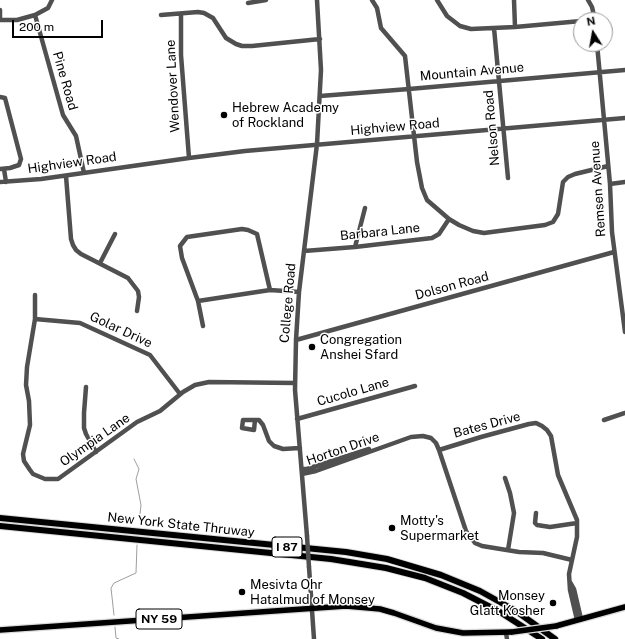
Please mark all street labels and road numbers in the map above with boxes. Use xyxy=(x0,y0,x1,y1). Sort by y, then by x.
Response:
street label: Wendover Lane xyxy=(163,39,183,133)
street label: Pine Road xyxy=(49,50,81,112)
street label: Mountain Avenue xyxy=(419,60,525,84)
street label: Nelson Road xyxy=(481,89,503,167)
street label: Highview Road xyxy=(350,115,440,139)
street label: Remsen Avenue xyxy=(587,140,609,238)
street label: Highview Road xyxy=(27,149,117,177)
street label: Barbara Lane xyxy=(339,220,421,244)
street label: College Road xyxy=(277,262,299,344)
street label: Dolson Road xyxy=(414,269,490,303)
street label: Golar Drive xyxy=(87,309,155,351)
street label: Cucolo Lane xyxy=(315,374,391,410)
street label: Bates Drive xyxy=(452,409,522,441)
street label: Olympia Lane xyxy=(57,410,133,470)
street label: Horton Drive xyxy=(304,429,382,469)
street label: New York State Thruway xyxy=(107,510,255,540)
road number: I 87 xyxy=(272,537,302,557)
road number: NY 59 xyxy=(136,609,182,629)

